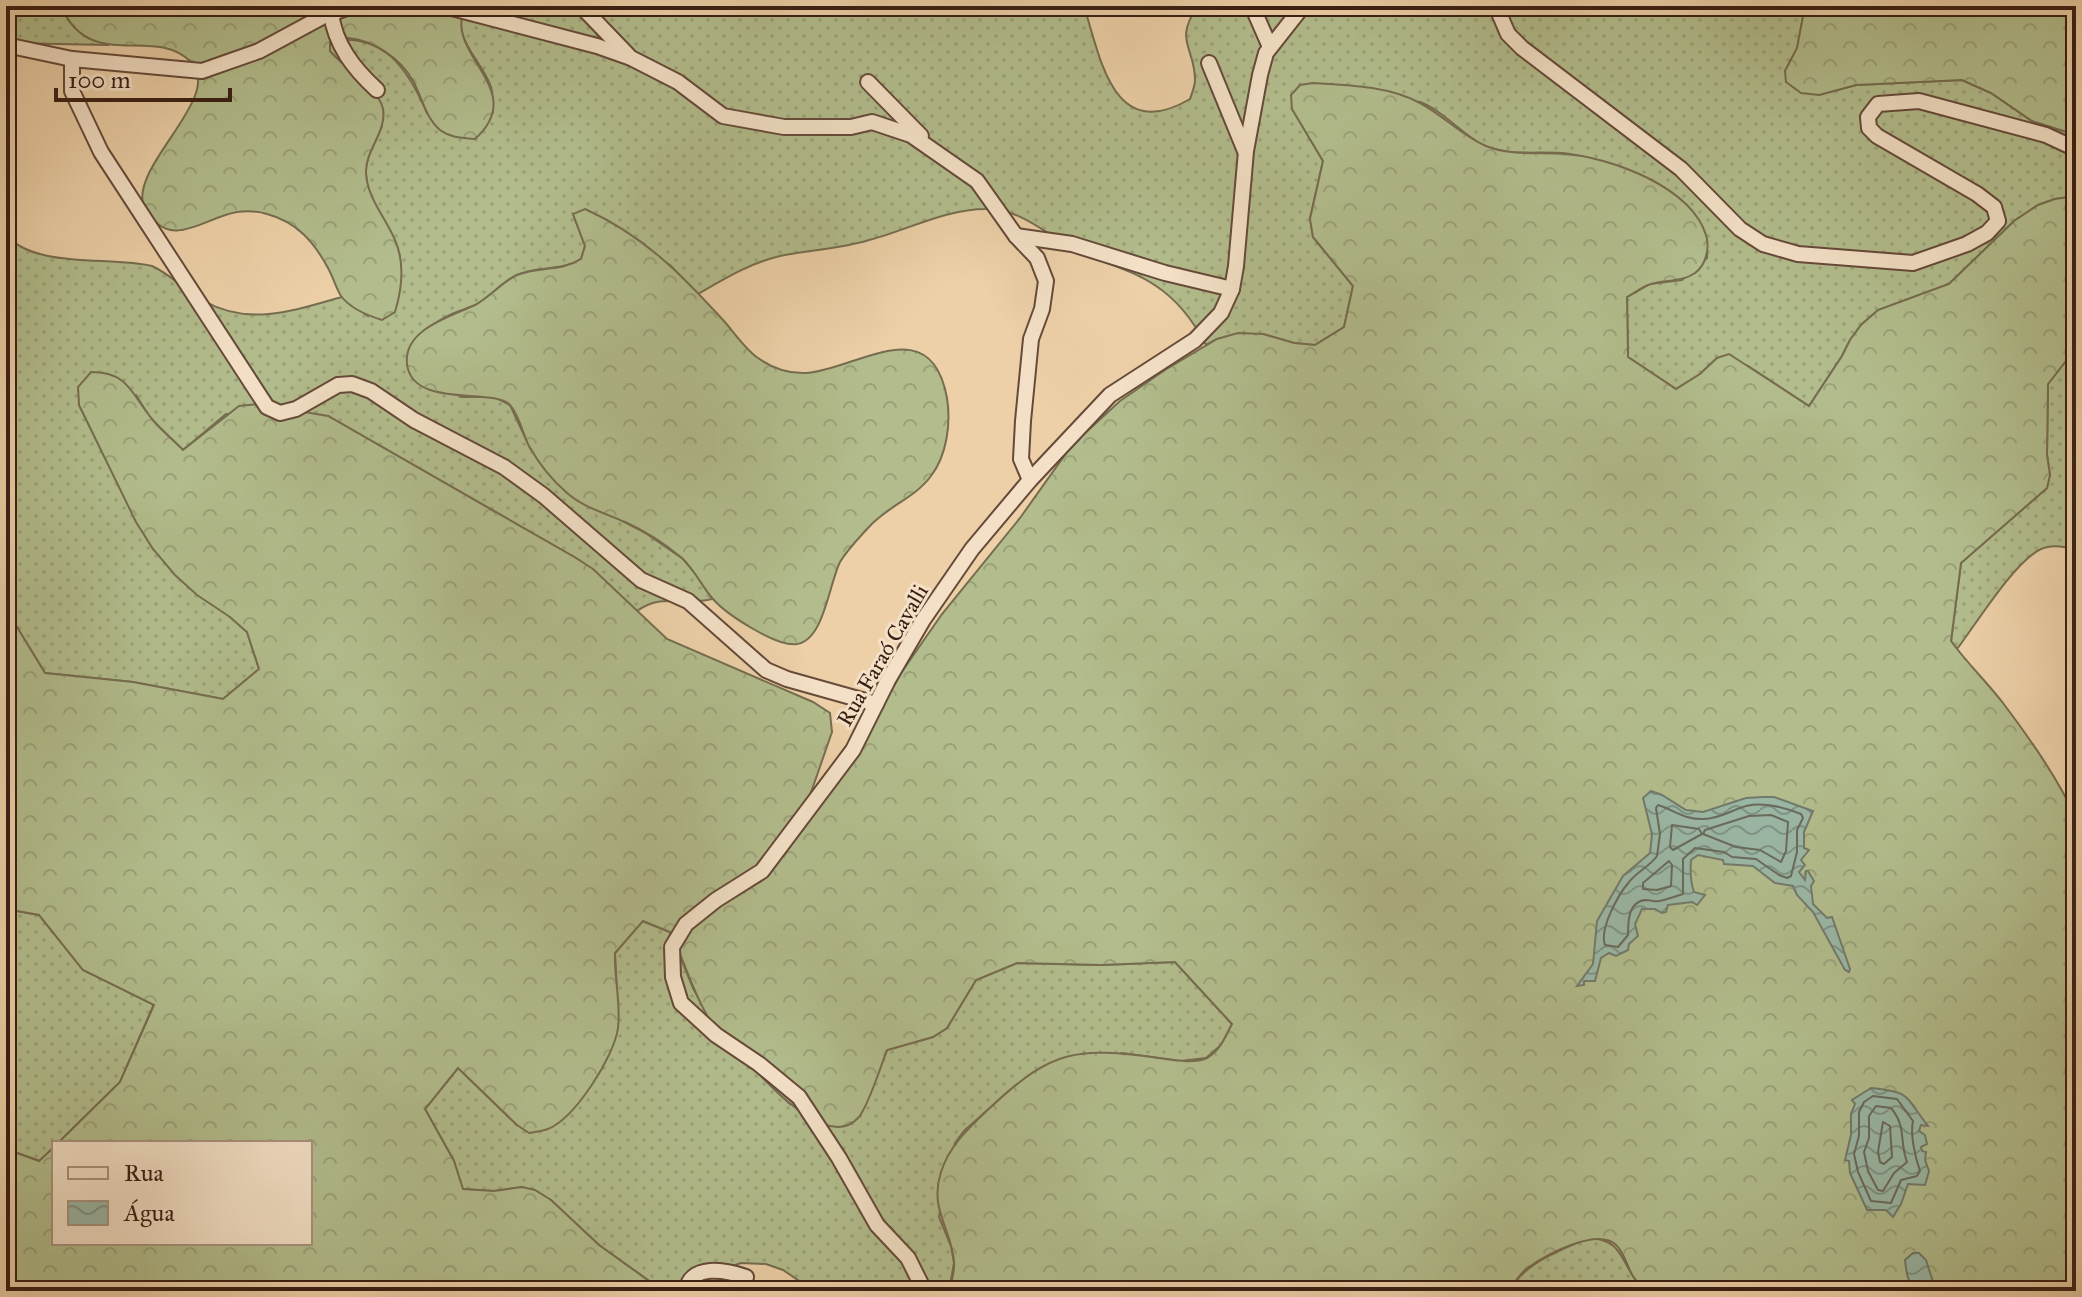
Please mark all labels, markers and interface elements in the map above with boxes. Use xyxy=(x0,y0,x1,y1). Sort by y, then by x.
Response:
scale bar xyxy=(56,52,230,102)
text: 100 m xyxy=(68,65,131,95)
street label: Rua Faraó Cavalli xyxy=(831,579,934,731)
legend xyxy=(52,1141,312,1245)
text: Rua xyxy=(124,1158,164,1188)
text: Água xyxy=(123,1198,175,1228)

